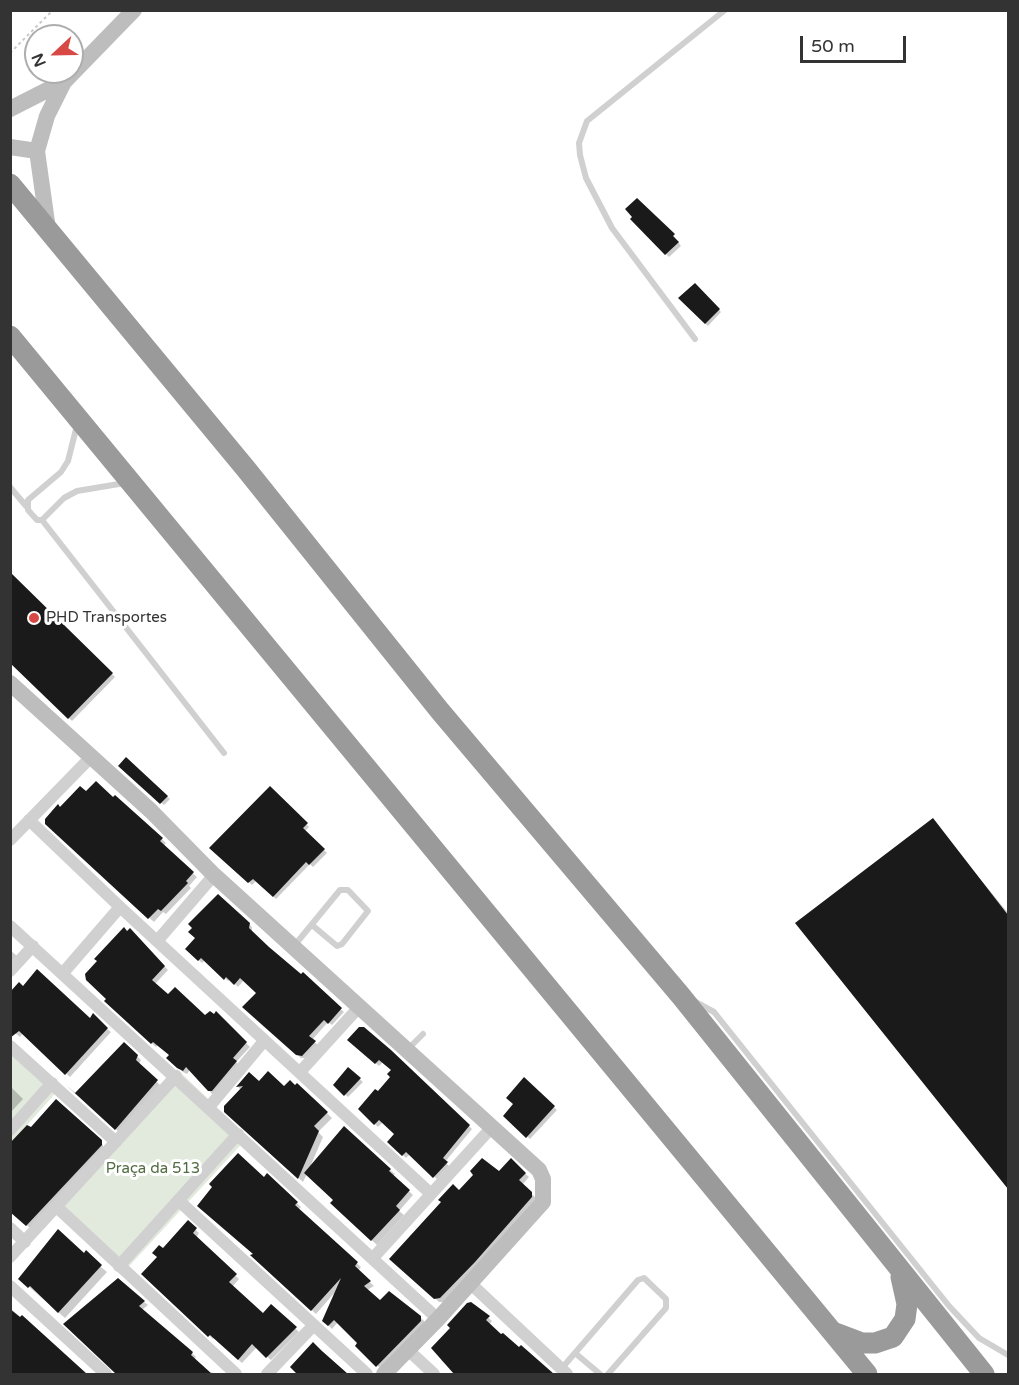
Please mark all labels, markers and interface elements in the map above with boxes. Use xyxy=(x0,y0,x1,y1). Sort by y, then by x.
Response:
north arrow xyxy=(24,24,84,84)
scale bar xyxy=(803,24,910,62)
text: 50 m xyxy=(811,35,855,57)
text: N xyxy=(27,50,51,70)
place label: PHD Transportes xyxy=(46,609,167,627)
marker: PHD Transportes xyxy=(27,611,41,625)
park label: Praça da 513 xyxy=(106,1160,200,1178)

